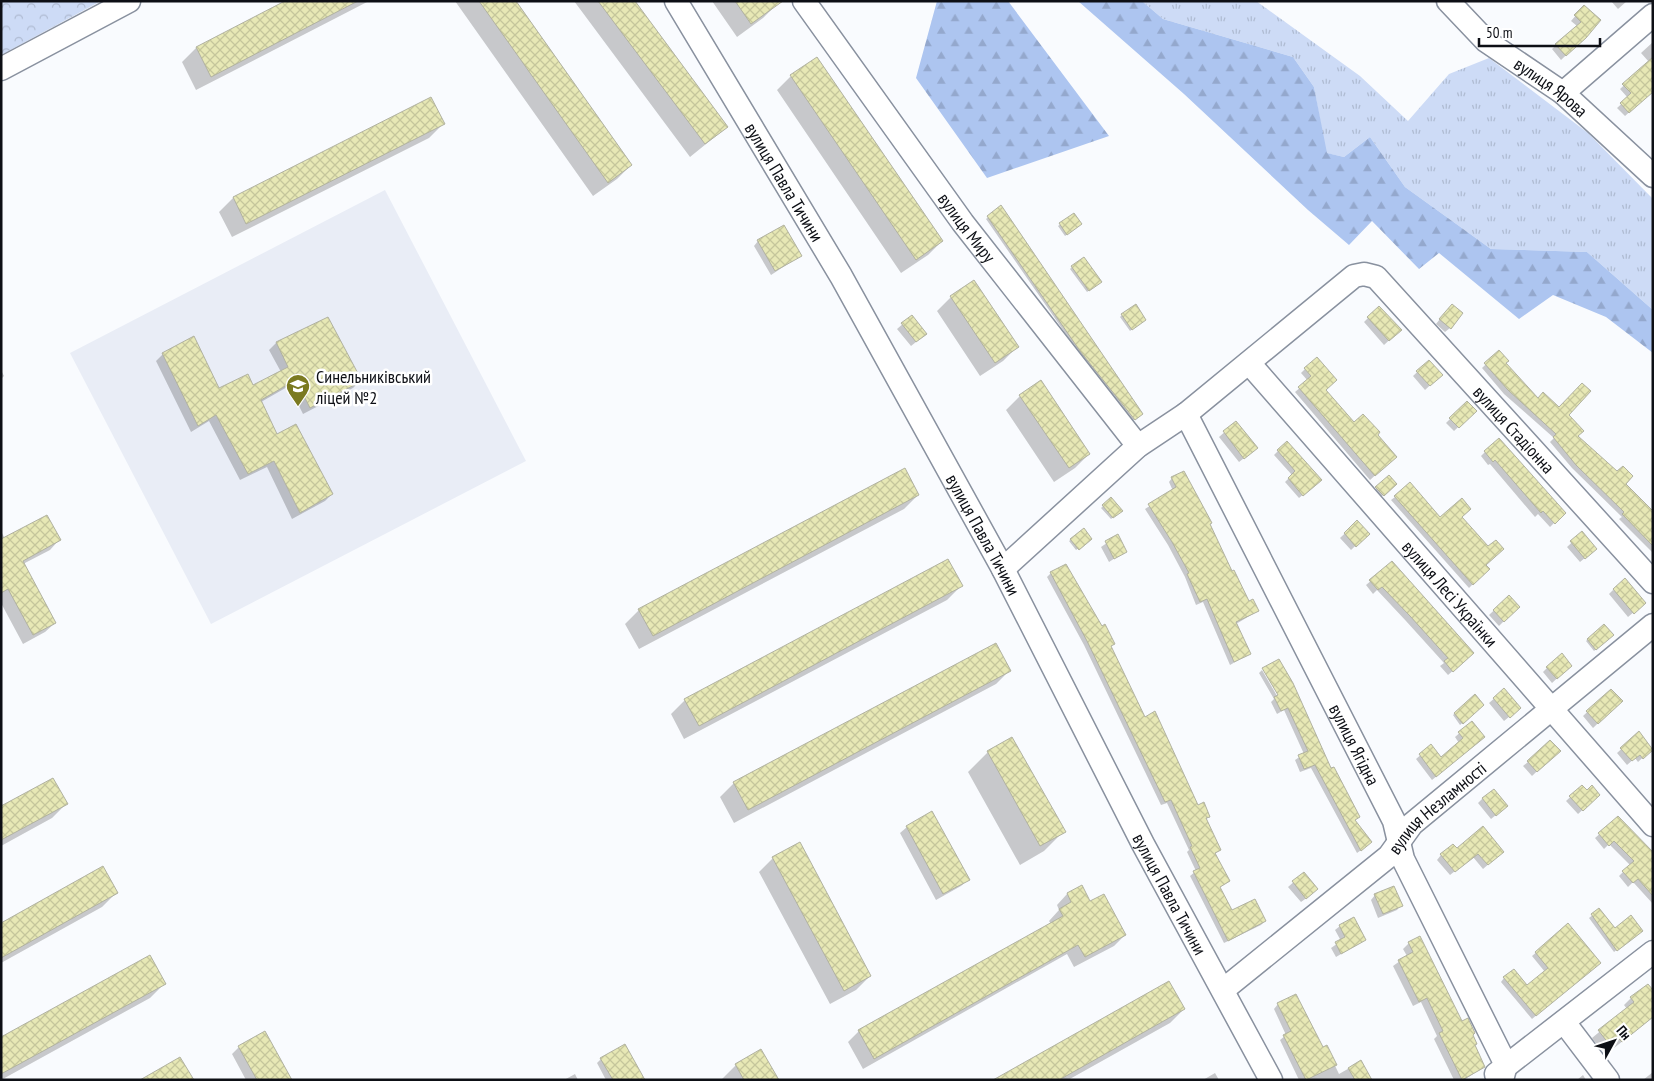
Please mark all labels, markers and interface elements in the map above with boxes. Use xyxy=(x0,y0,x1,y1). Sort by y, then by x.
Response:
scale bar xyxy=(1479,15,1600,47)
text: 50 m xyxy=(1486,23,1512,42)
street label: вулиця Ярова xyxy=(1510,52,1593,122)
street label: вулиця Павла Тичини xyxy=(740,118,829,246)
street label: вулиця Миру xyxy=(933,188,1001,267)
place label: Синельниківський ліцей №2 xyxy=(315,365,431,409)
school or university icon: Синельниківський ліцей №2 xyxy=(285,373,311,407)
street label: вулиця Стадіонна xyxy=(1469,381,1560,478)
street label: вулиця Павла Тичини xyxy=(941,470,1026,599)
street label: вулиця Лесі Українки xyxy=(1398,535,1503,651)
street label: вулиця Ягідна xyxy=(1325,700,1385,789)
street label: вулиця Незламності xyxy=(1383,756,1491,858)
street label: вулиця Павла Тичини xyxy=(1128,829,1212,959)
north arrow xyxy=(1589,1016,1639,1066)
text: Пн xyxy=(1613,1022,1635,1044)

